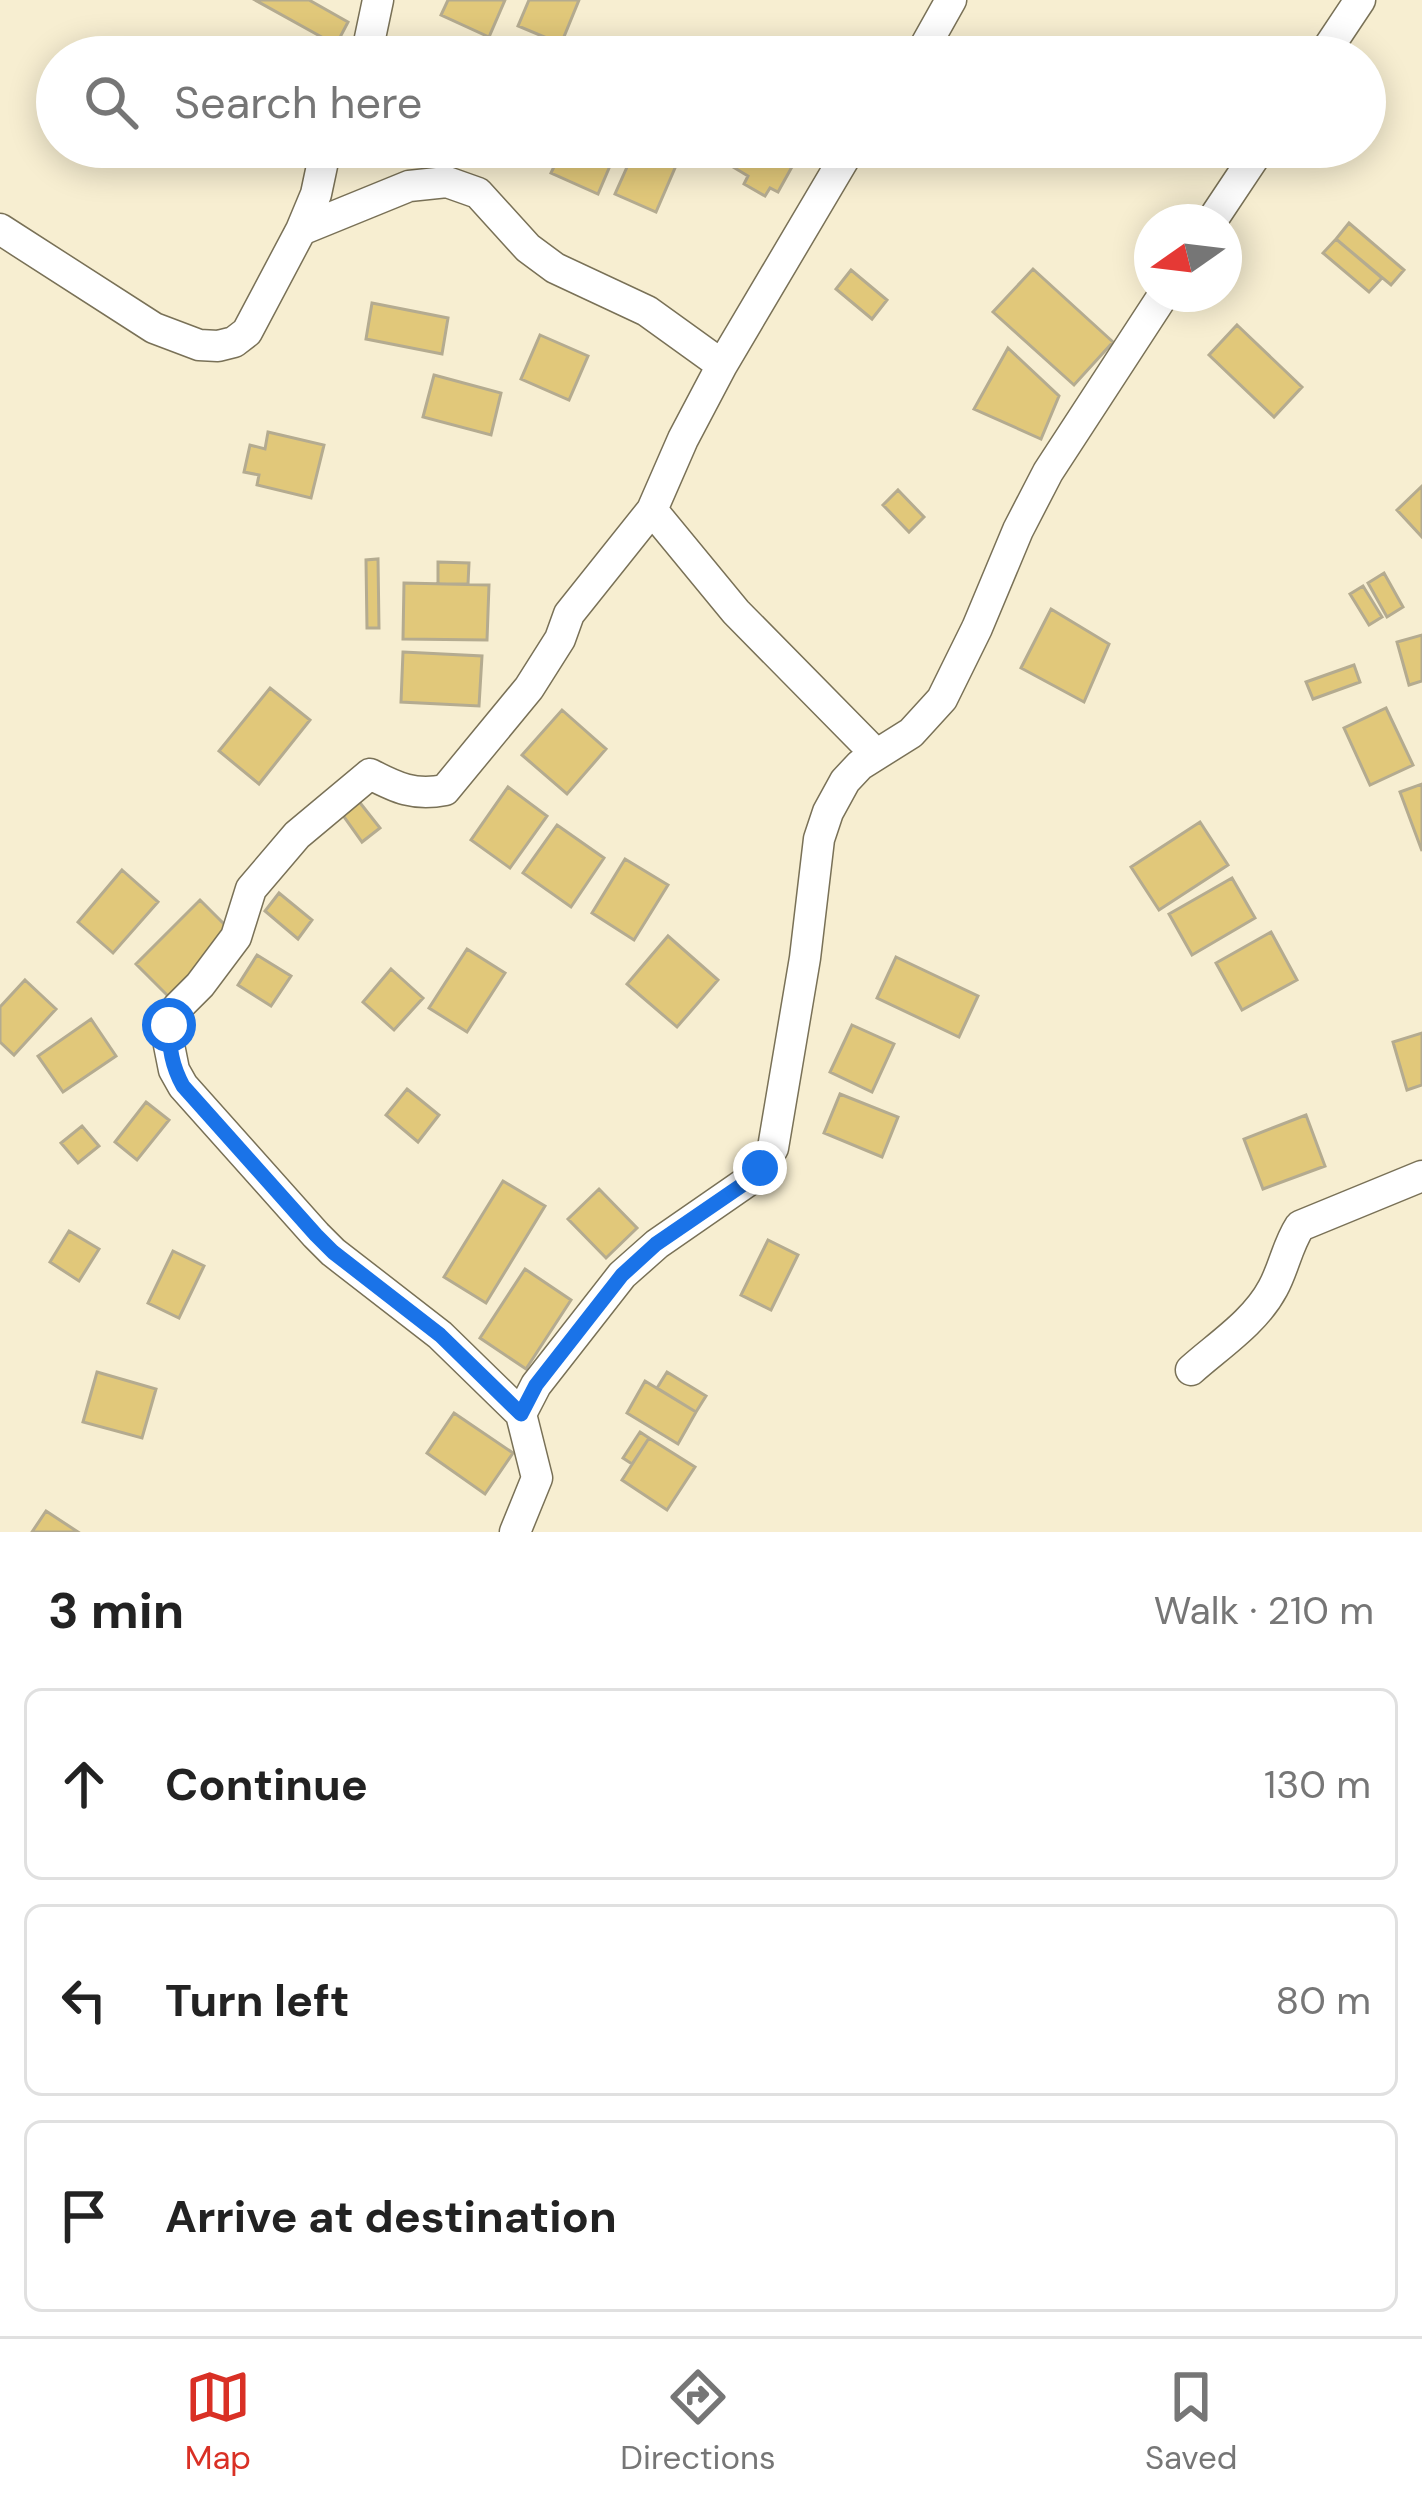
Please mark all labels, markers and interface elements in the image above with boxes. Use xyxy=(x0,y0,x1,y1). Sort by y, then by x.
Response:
search box xyxy=(36,36,1386,168)
icon: search xyxy=(78,69,144,135)
text: Search here xyxy=(174,73,422,132)
north arrow xyxy=(1134,204,1242,312)
route start xyxy=(142,998,196,1052)
route end xyxy=(733,1141,787,1195)
text: 3 min xyxy=(48,1577,184,1644)
text: Walk · 210 m xyxy=(1154,1585,1374,1636)
icon: ahead xyxy=(51,1751,117,1817)
text: Continue xyxy=(165,1755,368,1814)
text: 130 m xyxy=(1264,1759,1371,1810)
icon: left xyxy=(51,1967,117,2033)
text: Turn left xyxy=(165,1971,349,2030)
text: 80 m xyxy=(1275,1975,1371,2026)
icon: arrive xyxy=(51,2183,117,2249)
text: Arrive at destination xyxy=(165,2187,617,2246)
tab: Map xyxy=(185,2364,251,2479)
tab: Directions xyxy=(620,2364,776,2479)
tab: Saved xyxy=(1145,2364,1237,2479)

